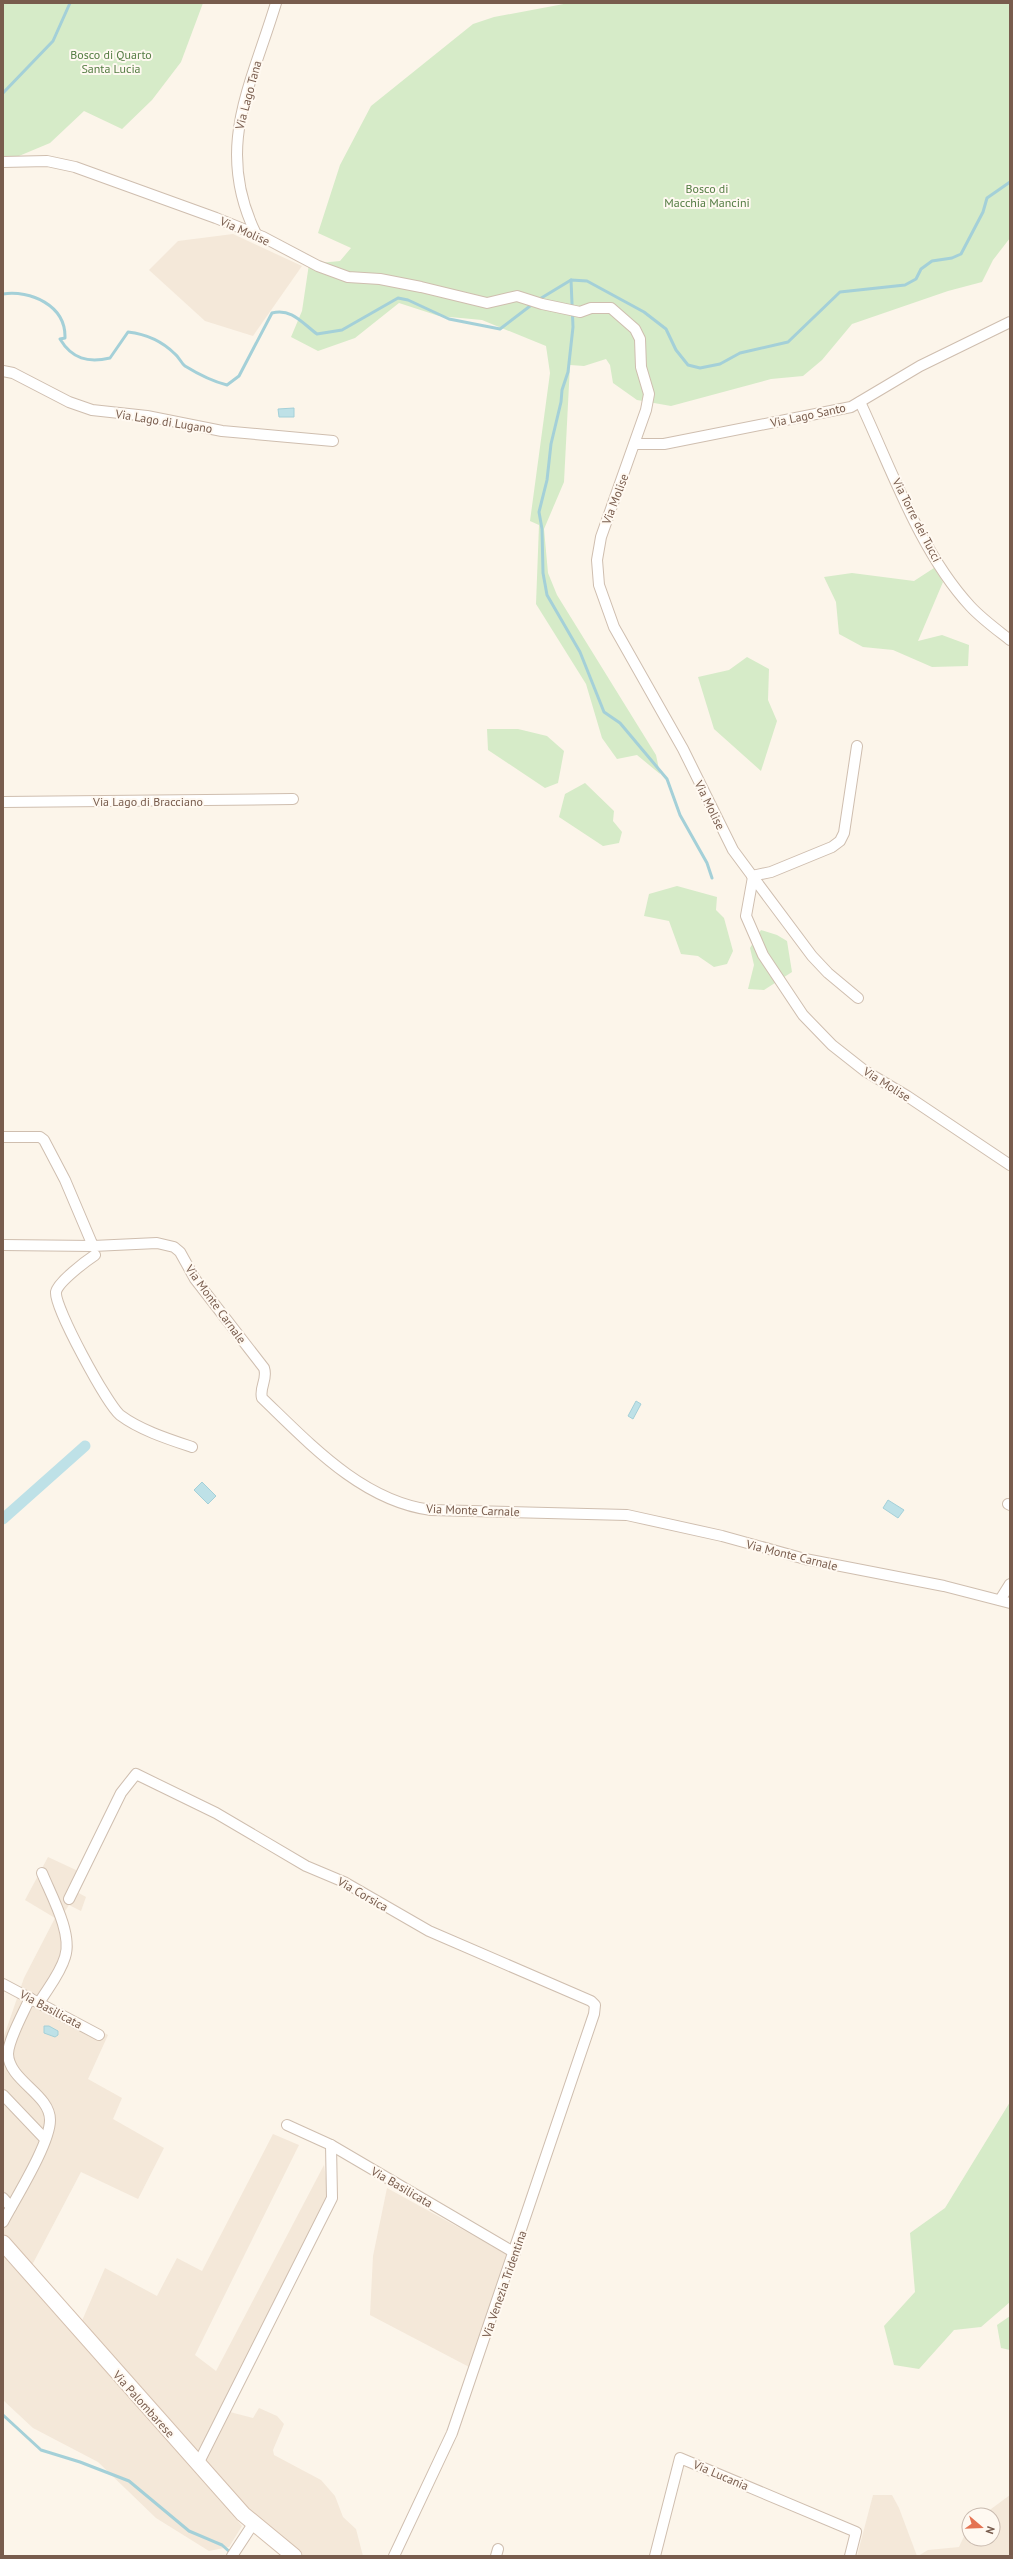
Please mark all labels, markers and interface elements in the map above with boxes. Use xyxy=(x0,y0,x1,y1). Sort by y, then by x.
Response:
park label: Bosco di Quarto Santa Lucia xyxy=(70,47,152,76)
street label: Via Lago Tana xyxy=(231,59,264,132)
park label: Bosco di Macchia Mancini xyxy=(664,181,750,210)
street label: Via Molise xyxy=(217,213,272,249)
street label: Via Lago Santo xyxy=(768,400,847,430)
street label: Via Lago di Lugano xyxy=(113,406,214,436)
street label: Via Molise xyxy=(598,472,631,527)
street label: Via Torre dei Tucci xyxy=(889,475,945,564)
street label: Via Molise xyxy=(691,777,728,832)
street label: Via Lago di Bracciano xyxy=(92,794,203,809)
street label: Via Molise xyxy=(860,1063,913,1104)
street label: Via Monte Carnale xyxy=(182,1261,250,1346)
street label: Via Monte Carnale xyxy=(425,1501,520,1519)
street label: Via Monte Carnale xyxy=(744,1536,839,1574)
street label: Via Corsica xyxy=(334,1873,391,1914)
street label: Via Basilicata xyxy=(16,1986,85,2032)
street label: Via Basilicata xyxy=(368,2163,435,2211)
street label: Via Venezia Tridentina xyxy=(478,2228,529,2341)
street label: Via Palombarese xyxy=(109,2367,178,2441)
street label: Via Lucania xyxy=(690,2456,751,2493)
north arrow xyxy=(961,2507,1001,2547)
text: N xyxy=(983,2525,998,2536)

